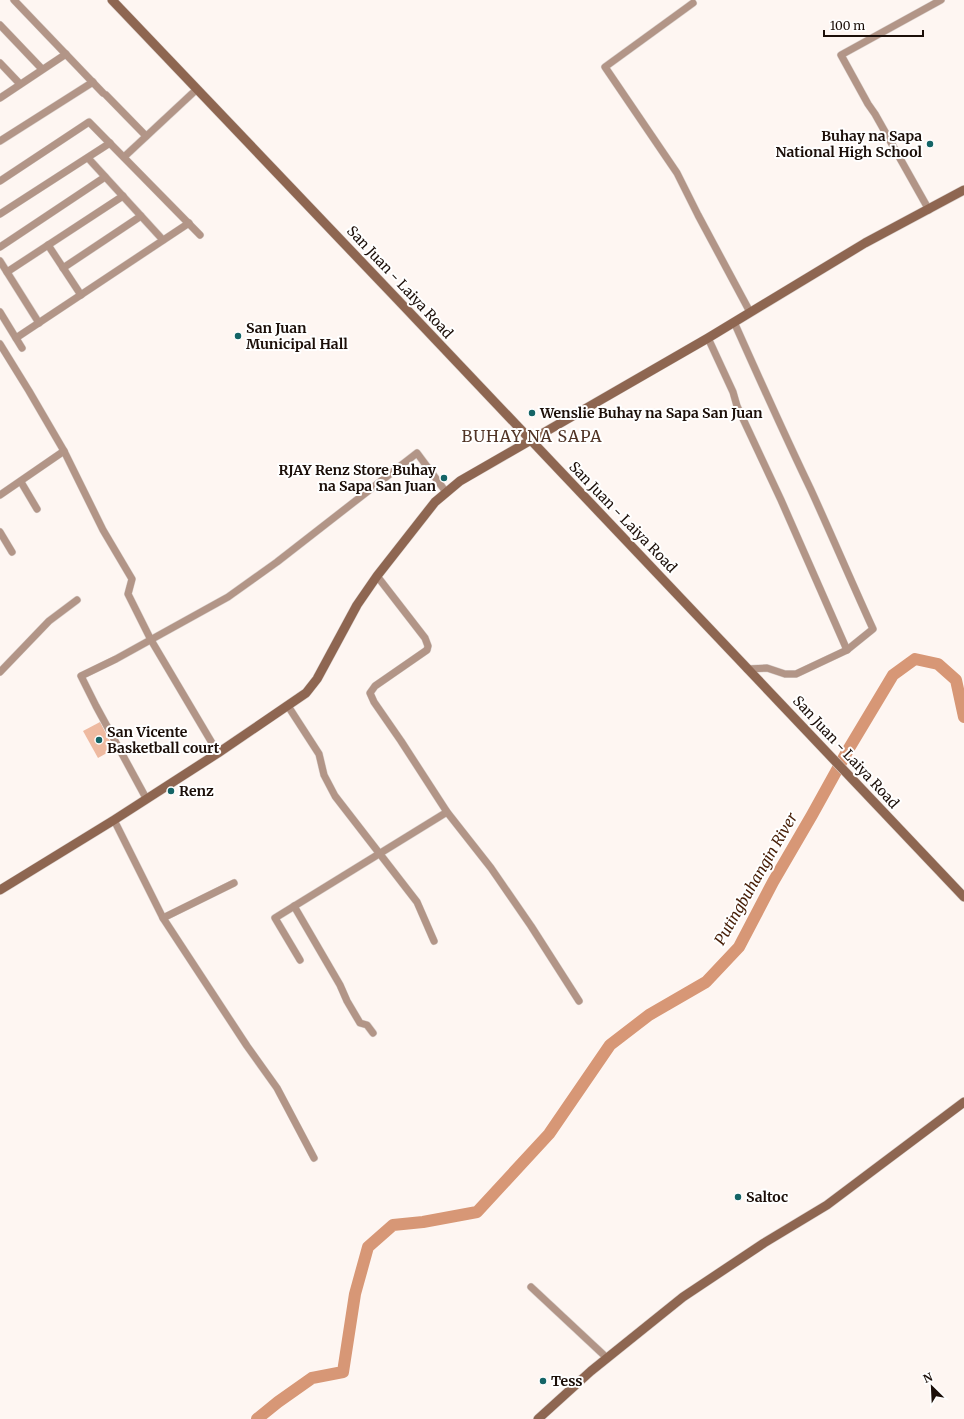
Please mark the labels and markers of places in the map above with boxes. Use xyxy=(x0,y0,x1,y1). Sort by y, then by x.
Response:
place label: Buhay na Sapa National High School xyxy=(776,127,922,161)
marker: Buhay na Sapa National High School xyxy=(925,139,935,149)
place label: San Juan Municipal Hall xyxy=(246,319,348,353)
marker: San Juan Municipal Hall xyxy=(233,331,243,341)
place label: Wenslie Buhay na Sapa San Juan xyxy=(539,404,763,422)
marker: Wenslie Buhay na Sapa San Juan xyxy=(527,408,537,418)
place label: RJAY Renz Store Buhay na Sapa San Juan xyxy=(278,461,437,495)
marker: RJAY Renz Store Buhay na Sapa San Juan xyxy=(439,473,449,483)
place label: San Vicente Basketball court xyxy=(107,723,220,757)
marker: San Vicente Basketball court xyxy=(94,735,104,745)
place label: Renz xyxy=(179,782,214,800)
marker: Renz xyxy=(166,786,176,796)
place label: Saltoc xyxy=(746,1188,788,1206)
marker: Saltoc xyxy=(733,1192,743,1202)
place label: Tess xyxy=(551,1372,583,1390)
marker: Tess xyxy=(538,1376,548,1386)

